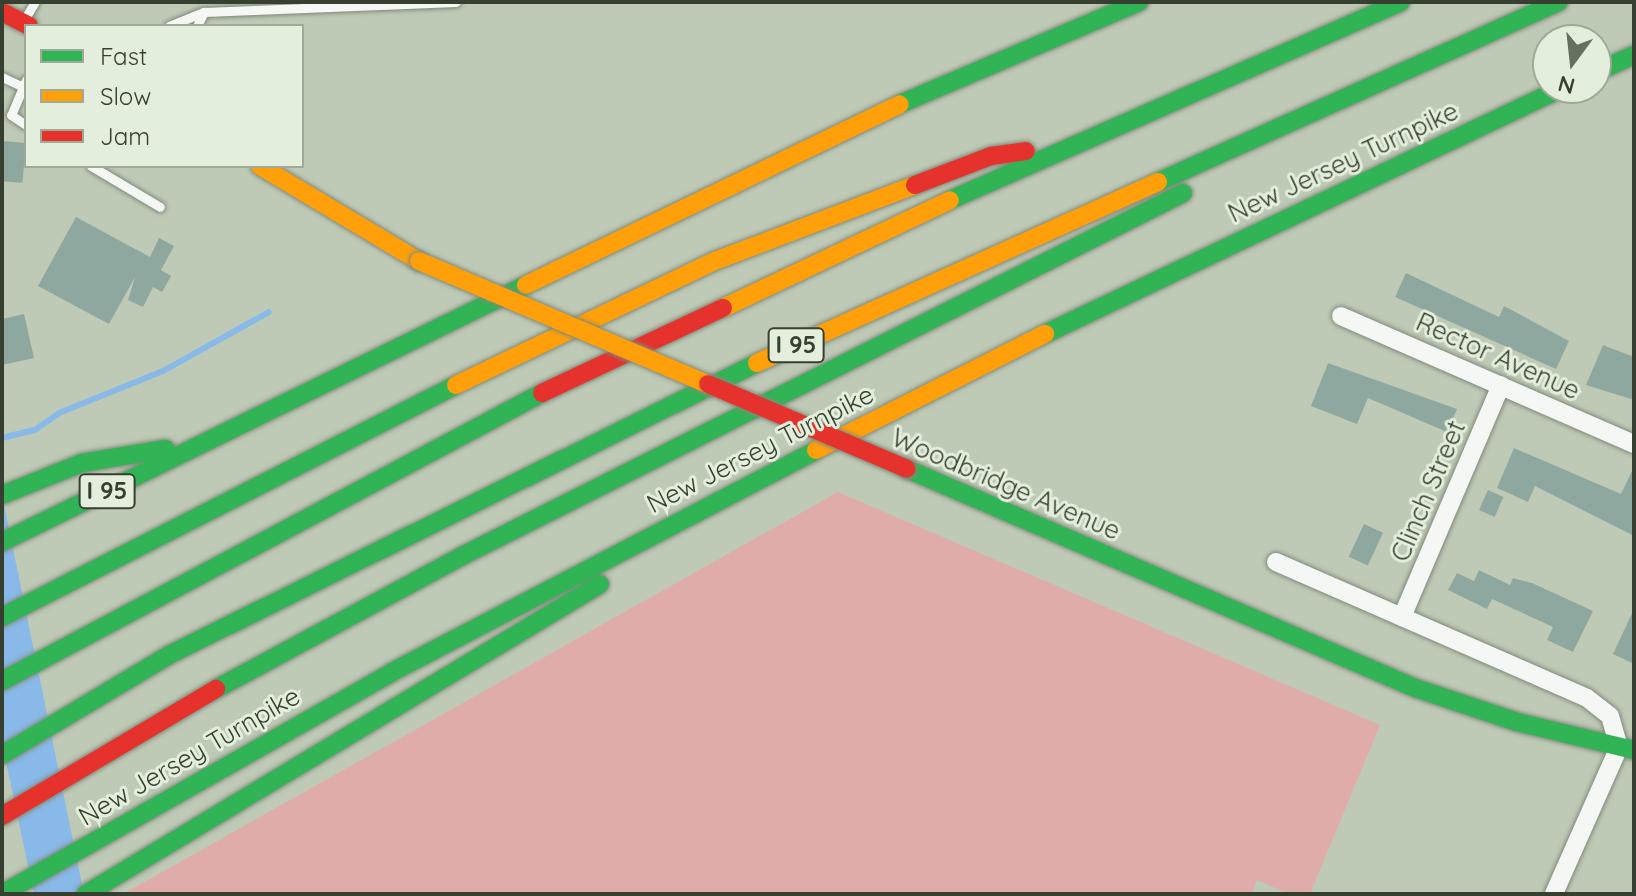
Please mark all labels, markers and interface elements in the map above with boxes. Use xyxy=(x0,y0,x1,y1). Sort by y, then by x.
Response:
legend xyxy=(24,24,304,168)
north arrow xyxy=(1532,24,1612,104)
text: Fast xyxy=(100,41,147,71)
text: N xyxy=(1555,70,1578,101)
text: Slow xyxy=(100,81,151,111)
street label: New Jersey Turnpike xyxy=(1223,95,1463,229)
text: Jam xyxy=(100,121,150,151)
street label: Rector Avenue xyxy=(1411,306,1585,406)
road number: I 95 xyxy=(766,325,826,365)
street label: New Jersey Turnpike xyxy=(641,378,879,520)
street label: Clinch Street xyxy=(1384,416,1472,566)
street label: Woodbridge Avenue xyxy=(887,422,1125,546)
road number: I 95 xyxy=(77,471,137,511)
street label: New Jersey Turnpike xyxy=(73,680,305,832)

